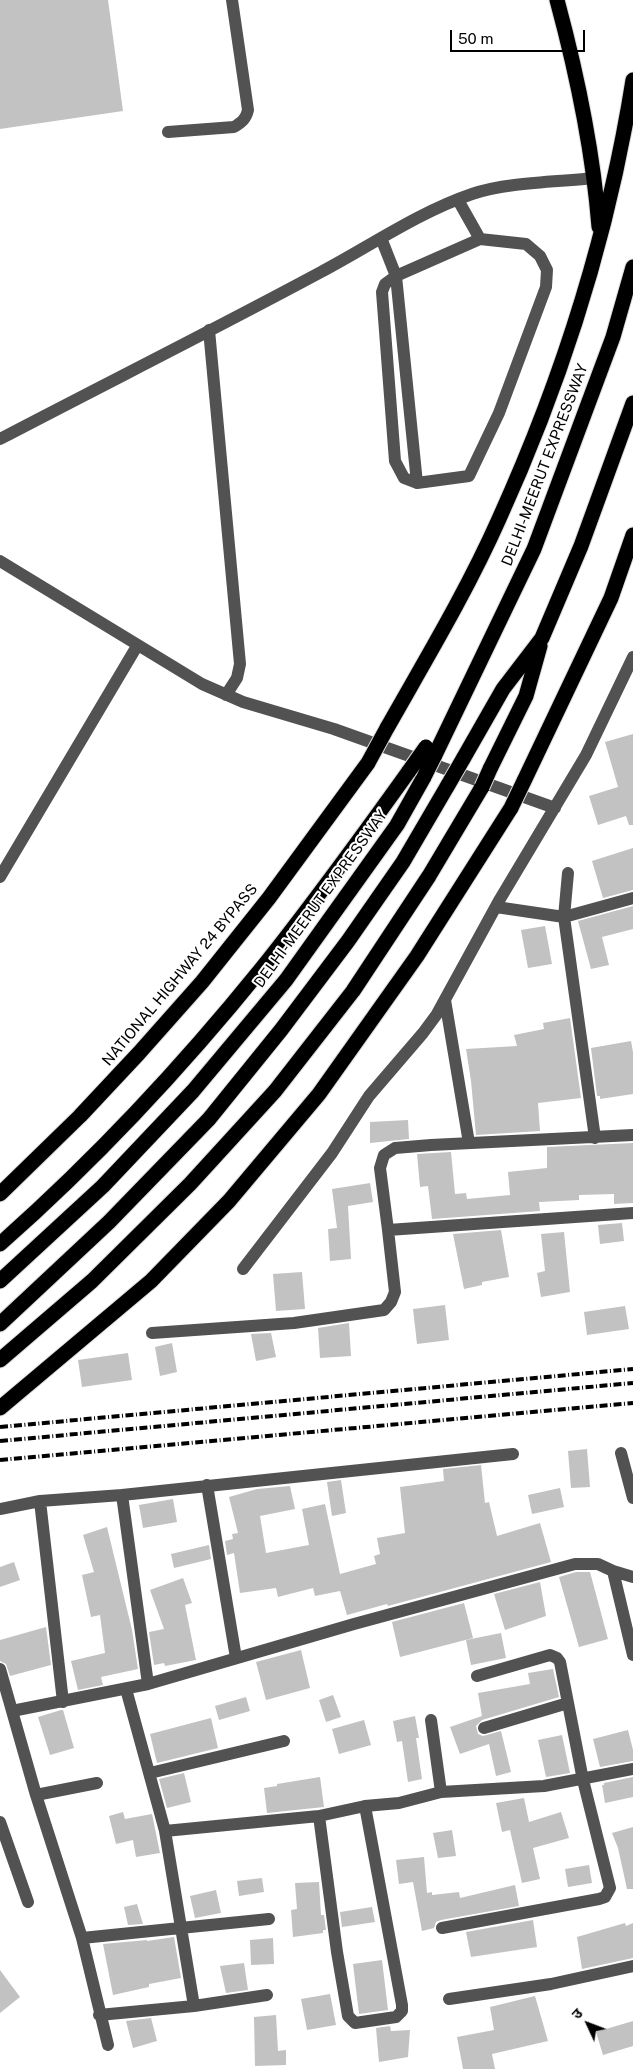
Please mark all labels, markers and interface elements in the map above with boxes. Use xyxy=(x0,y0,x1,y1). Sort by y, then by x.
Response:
scale bar xyxy=(453,20,588,52)
text: 50 m xyxy=(458,30,493,47)
street label: DELHI-MEERUT EXPRESSWAY xyxy=(498,361,592,569)
street label: DELHI-MEERUT EXPRESSWAY xyxy=(251,807,391,991)
street label: NATIONAL HIGHWAY 24 BYPASS xyxy=(99,880,261,1070)
north arrow xyxy=(563,1999,613,2049)
text: उ xyxy=(568,2005,586,2022)

